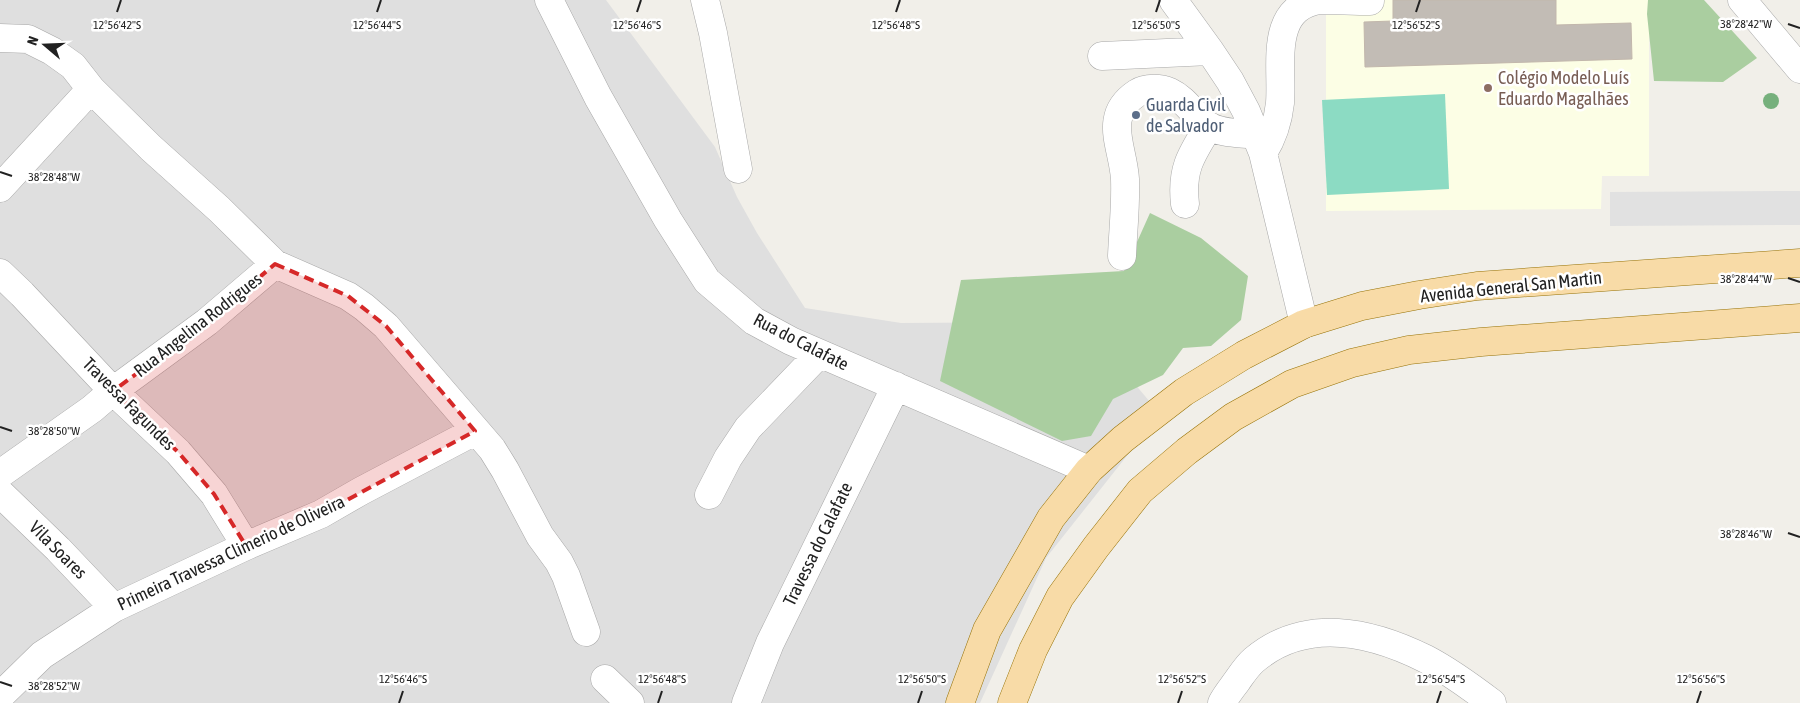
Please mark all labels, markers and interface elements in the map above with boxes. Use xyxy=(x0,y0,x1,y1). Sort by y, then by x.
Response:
text: 38°28'42"W xyxy=(1720,17,1772,31)
text: 12°56'42"S xyxy=(93,18,141,32)
text: 12°56'44"S xyxy=(353,18,401,32)
text: 12°56'46"S xyxy=(613,18,661,32)
text: 12°56'48"S xyxy=(872,18,920,32)
text: 12°56'50"S xyxy=(1132,18,1180,32)
text: 12°56'52"S xyxy=(1392,18,1440,32)
north arrow xyxy=(20,20,70,70)
text: N xyxy=(24,34,42,47)
place label: Colégio Modelo Luís Eduardo Magalhães xyxy=(1498,67,1629,109)
marker: Colégio Modelo Luís Eduardo Magalhães xyxy=(1482,82,1494,94)
place label: Guarda Civil de Salvador xyxy=(1146,94,1226,136)
marker: Guarda Civil de Salvador xyxy=(1130,109,1142,121)
text: 38°28'48"W xyxy=(28,170,80,184)
street label: Avenida General San Martin xyxy=(1419,267,1603,306)
street label: Rua Angelina Rodrigues xyxy=(130,268,266,381)
text: 38°28'44"W xyxy=(1720,272,1772,286)
street label: Rua do Calafate xyxy=(750,309,852,375)
street label: Travessa Fagundes xyxy=(79,353,180,454)
text: 38°28'50"W xyxy=(28,424,80,438)
street label: Travessa do Calafate xyxy=(779,479,857,609)
street label: Primeira Travessa Climerio de Oliveira xyxy=(114,491,348,615)
street label: Vila Soares xyxy=(25,516,92,583)
text: 38°28'46"W xyxy=(1720,527,1772,541)
text: 12°56'46"S xyxy=(379,672,427,686)
text: 12°56'48"S xyxy=(638,672,686,686)
text: 12°56'50"S xyxy=(898,672,946,686)
text: 12°56'52"S xyxy=(1158,672,1206,686)
text: 12°56'54"S xyxy=(1417,672,1465,686)
text: 12°56'56"S xyxy=(1677,672,1725,686)
text: 38°28'52"W xyxy=(28,679,80,693)

